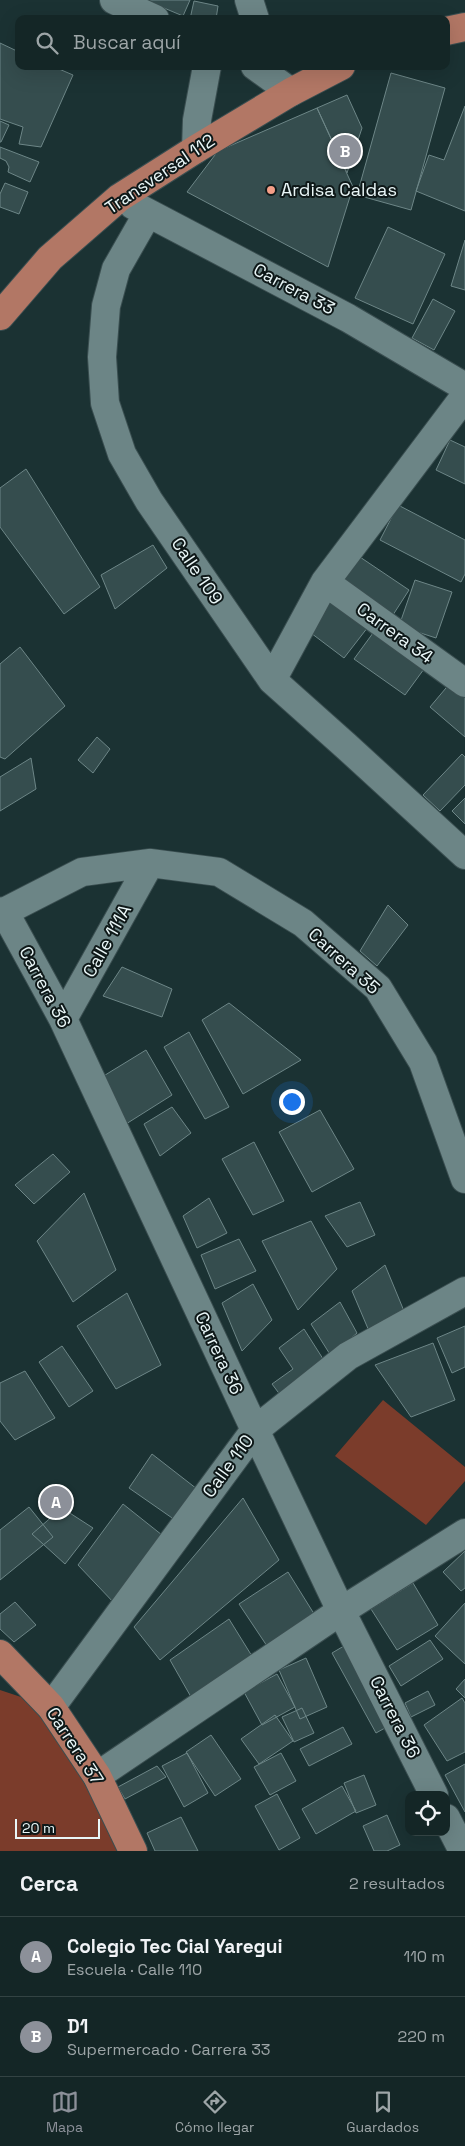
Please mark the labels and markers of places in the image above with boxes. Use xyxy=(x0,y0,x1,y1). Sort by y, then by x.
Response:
pin: B xyxy=(329,132,361,170)
place label: Ardisa Caldas xyxy=(281,178,397,201)
marker: Ardisa Caldas xyxy=(265,184,277,196)
pin: A xyxy=(40,1483,72,1521)

